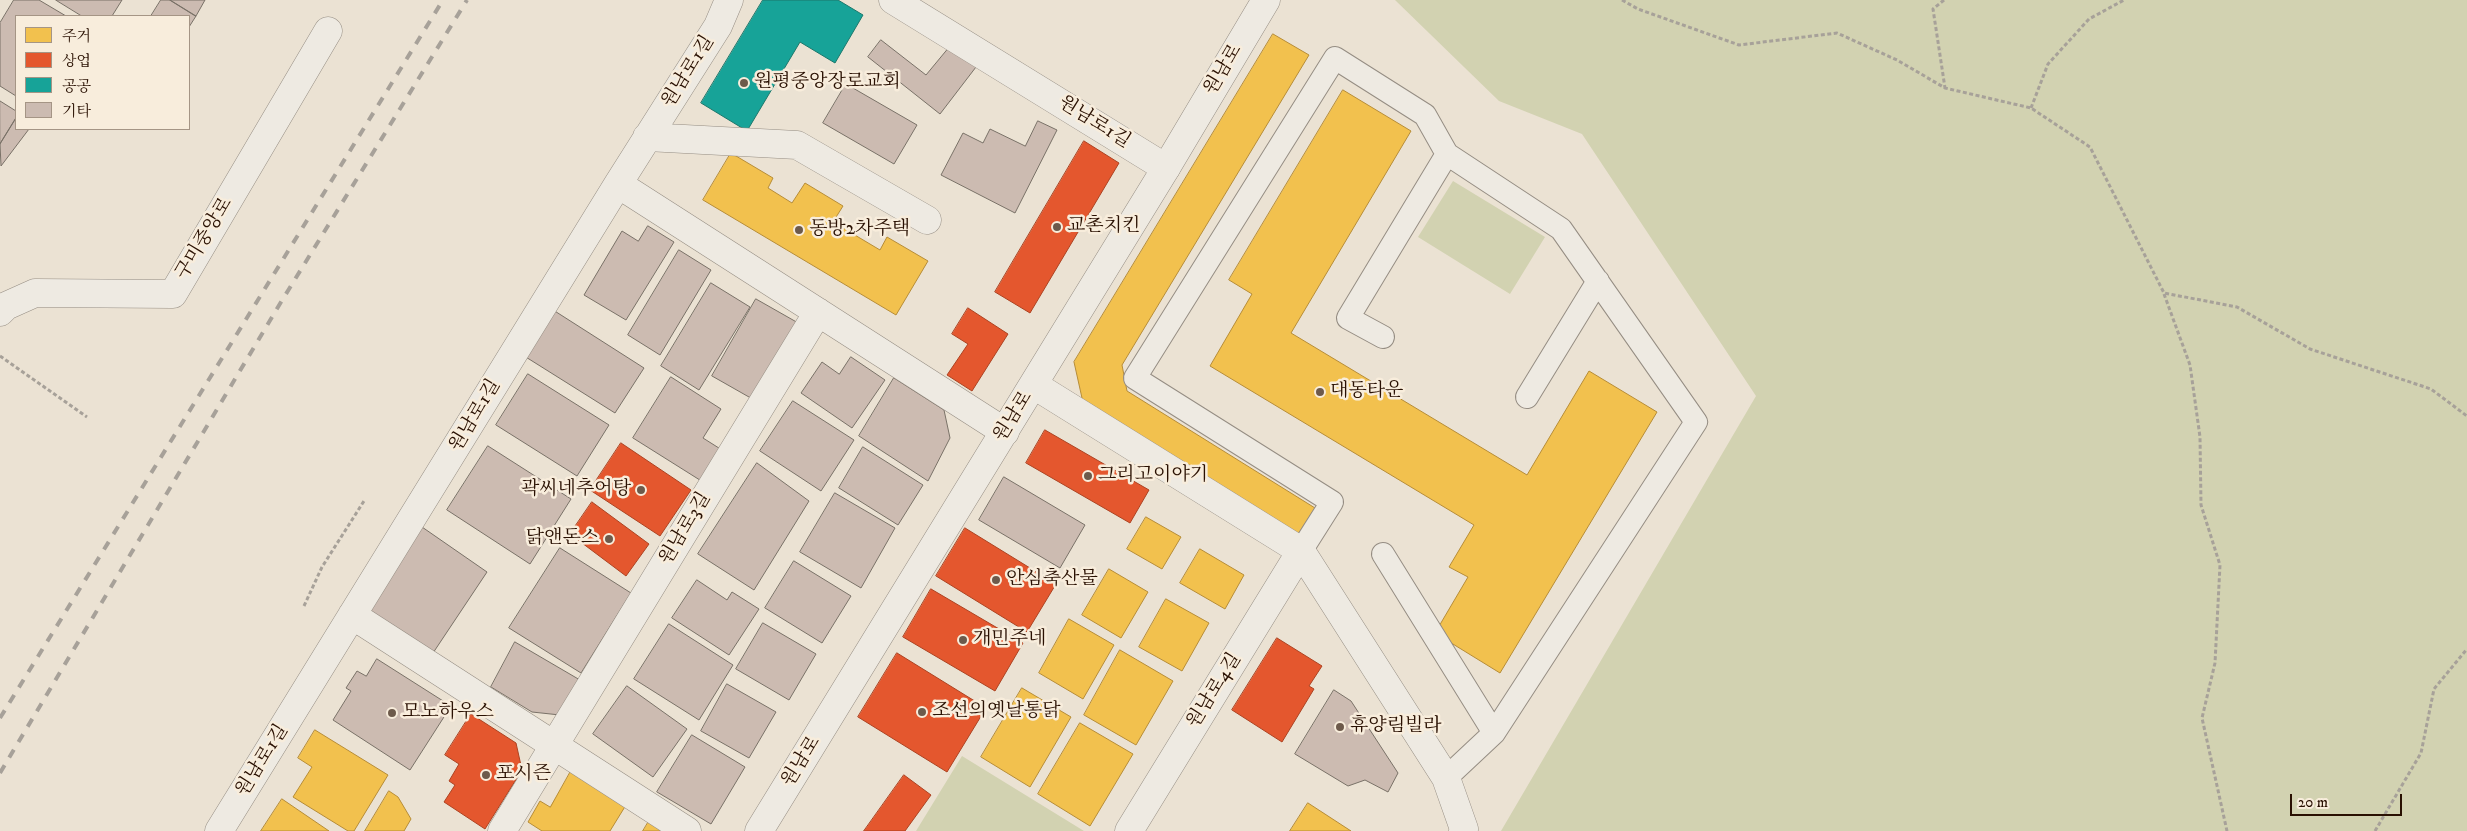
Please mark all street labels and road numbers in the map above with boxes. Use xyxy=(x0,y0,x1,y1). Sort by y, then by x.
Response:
street label: 원남로1길 xyxy=(658,32,720,112)
street label: 원남로 xyxy=(1200,41,1248,99)
street label: 원남로1길 xyxy=(1054,92,1134,154)
street label: 구미중앙로 xyxy=(172,194,238,284)
street label: 원남로1길 xyxy=(446,376,506,456)
street label: 원남로 xyxy=(990,388,1038,446)
street label: 원남로3길 xyxy=(655,489,717,569)
street label: 원남로4길 xyxy=(1183,649,1247,733)
street label: 원남로1길 xyxy=(232,721,294,801)
street label: 원남로 xyxy=(778,733,826,791)

